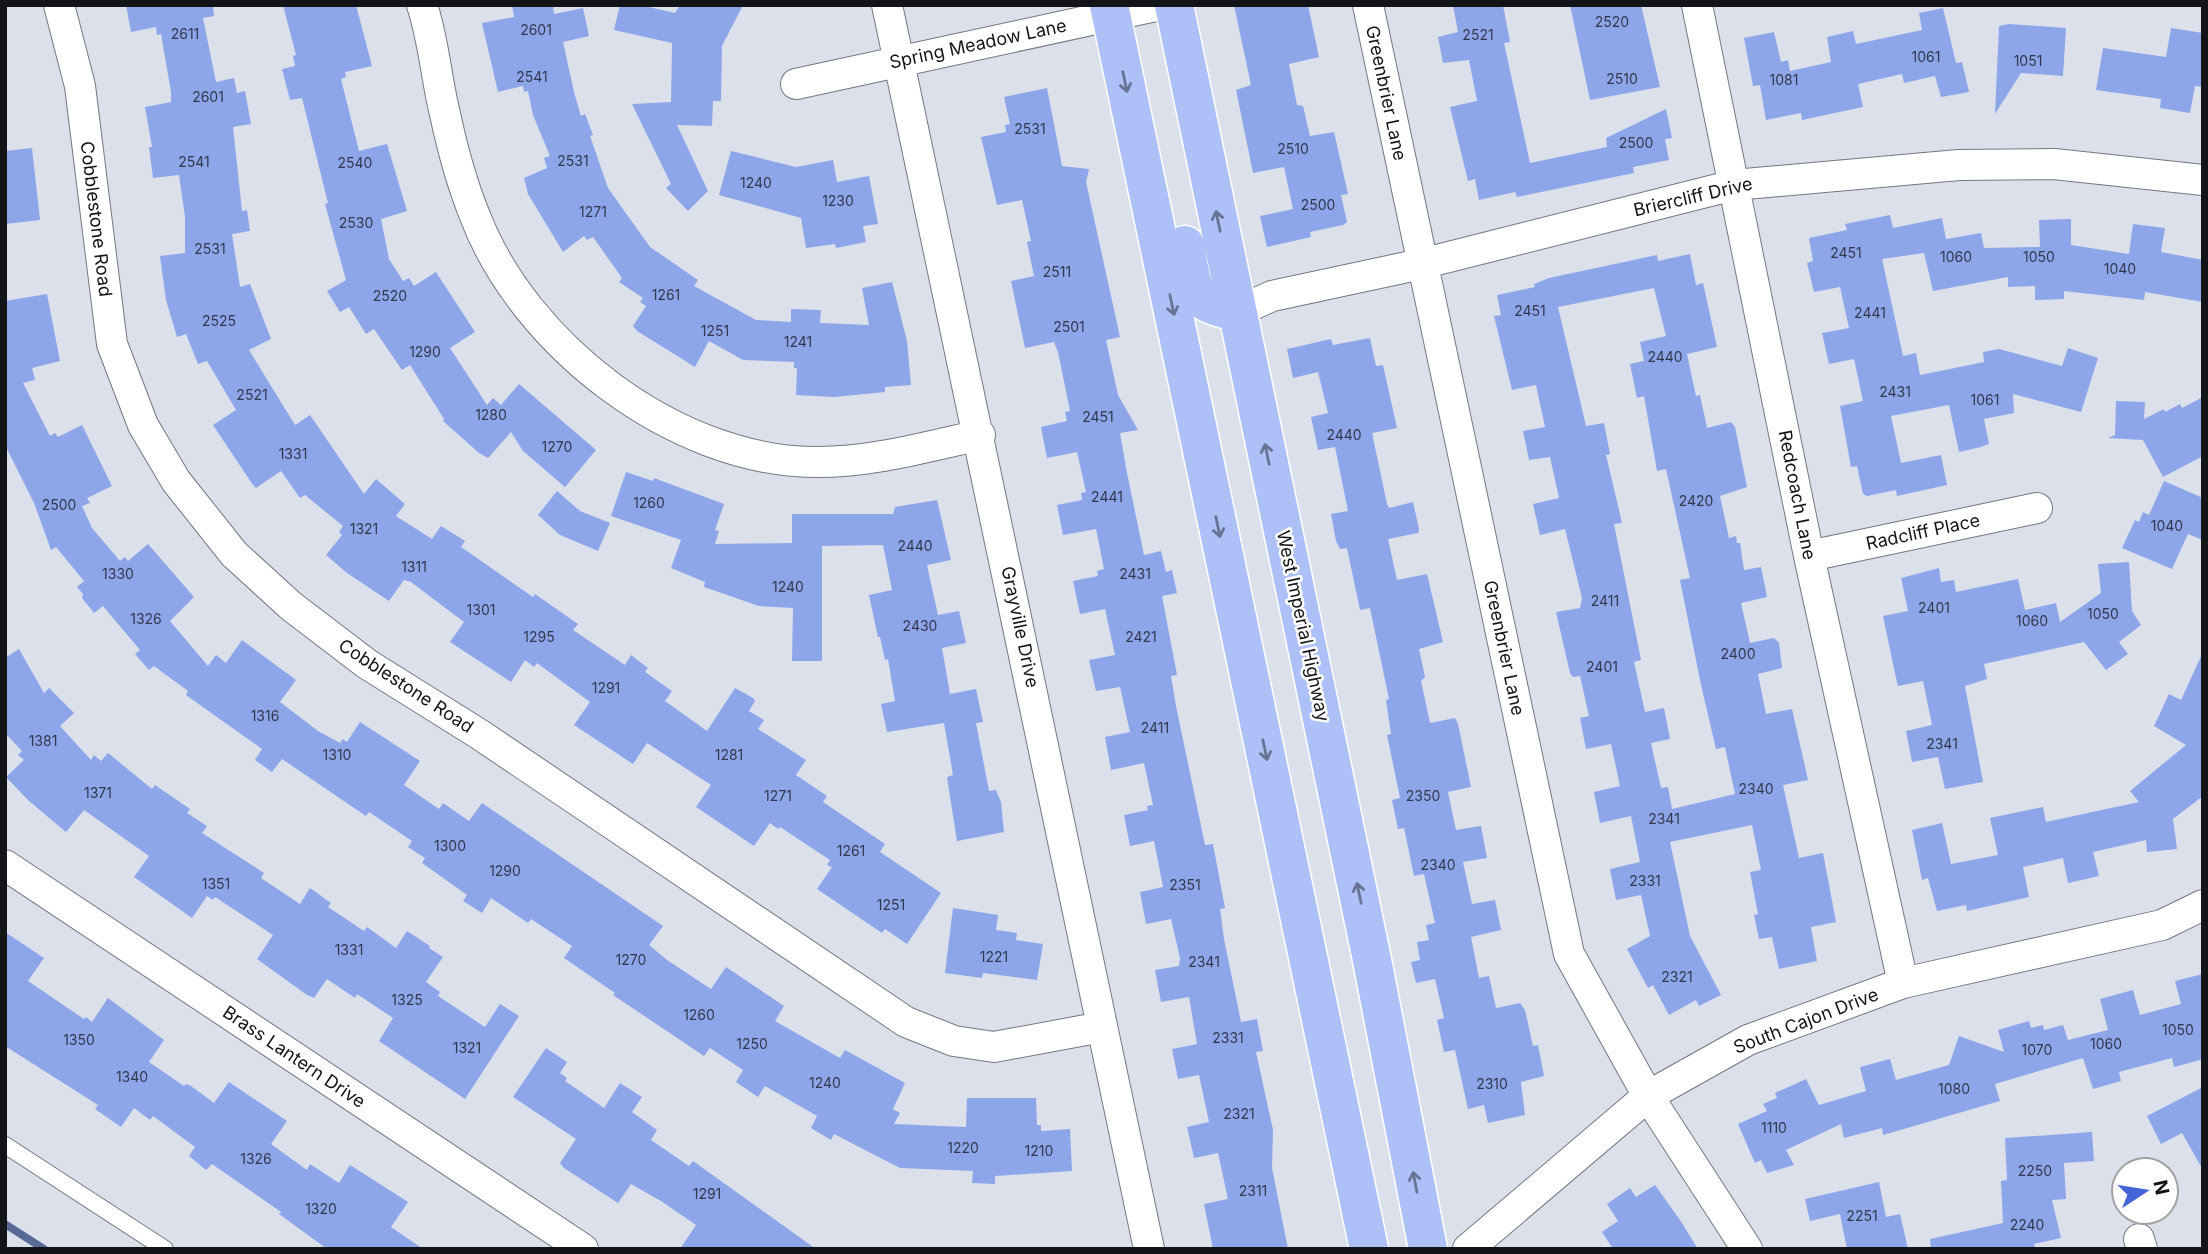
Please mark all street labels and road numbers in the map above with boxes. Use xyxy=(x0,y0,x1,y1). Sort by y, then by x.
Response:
street label: Spring Meadow Lane xyxy=(887,14,1068,73)
street label: Greenbrier Lane xyxy=(1362,23,1411,162)
street label: Cobblestone Road xyxy=(77,140,116,298)
street label: Briercliff Drive xyxy=(1631,173,1754,220)
street label: Redcoach Lane xyxy=(1775,428,1820,562)
street label: Radcliff Place xyxy=(1864,509,1982,554)
street label: West Imperial Highway xyxy=(1273,528,1334,723)
street label: Grayville Drive xyxy=(997,564,1044,690)
street label: Greenbrier Lane xyxy=(1480,578,1529,717)
street label: Cobblestone Road xyxy=(335,634,478,737)
street label: South Cajon Drive xyxy=(1730,983,1881,1058)
street label: Brass Lantern Drive xyxy=(219,1001,369,1112)

